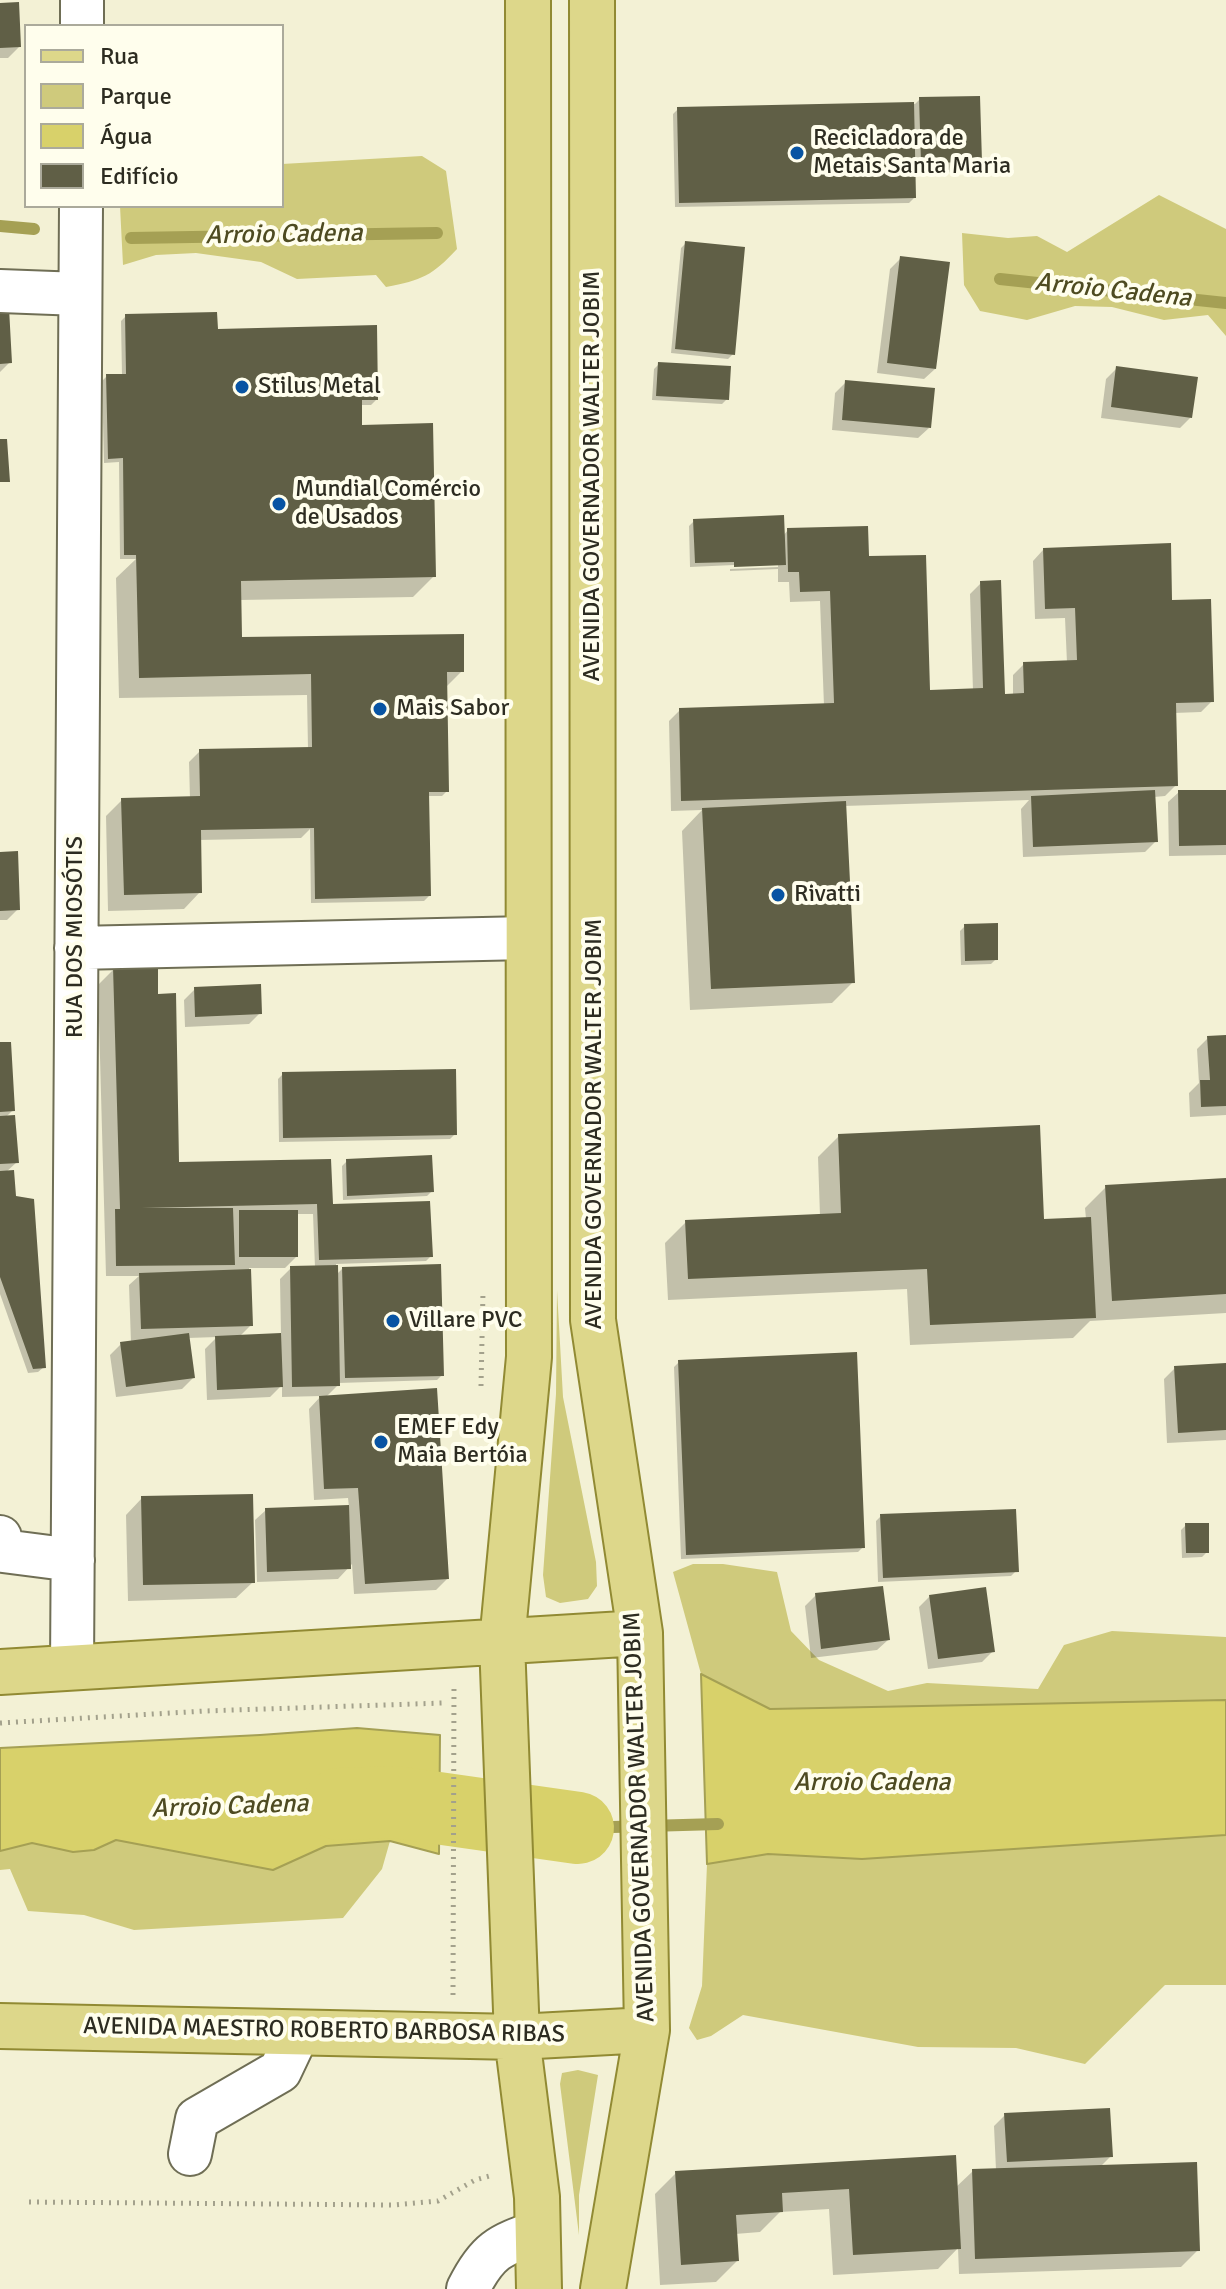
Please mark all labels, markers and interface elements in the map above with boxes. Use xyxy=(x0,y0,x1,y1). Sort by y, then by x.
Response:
legend xyxy=(24,24,284,208)
text: Rua xyxy=(100,41,139,71)
text: Parque xyxy=(100,81,172,111)
text: Água xyxy=(100,121,152,151)
place label: Recicladora de Metais Santa Maria xyxy=(813,125,1011,181)
marker: Recicladora de Metais Santa Maria xyxy=(788,144,806,162)
text: Edifício xyxy=(100,161,178,191)
water label: Arroio Cadena xyxy=(205,218,363,252)
water label: Arroio Cadena xyxy=(1033,267,1193,315)
street label: AVENIDA GOVERNADOR WALTER JOBIM xyxy=(579,271,607,681)
place label: Stilus Metal xyxy=(258,373,381,401)
marker: Stilus Metal xyxy=(233,378,251,396)
place label: Mundial Comércio de Usados xyxy=(295,476,481,532)
marker: Mundial Comércio de Usados xyxy=(270,495,288,513)
place label: Mais Sabor xyxy=(396,695,509,723)
marker: Mais Sabor xyxy=(371,700,389,718)
street label: RUA DOS MIOSÓTIS xyxy=(62,836,90,1038)
place label: Rivatti xyxy=(794,881,861,909)
marker: Rivatti xyxy=(769,886,787,904)
street label: AVENIDA GOVERNADOR WALTER JOBIM xyxy=(581,919,609,1329)
place label: Villare PVC xyxy=(409,1307,523,1335)
marker: Villare PVC xyxy=(384,1312,402,1330)
place label: EMEF Edy Maia Bertóia xyxy=(397,1414,528,1470)
marker: EMEF Edy Maia Bertóia xyxy=(372,1433,390,1451)
street label: AVENIDA GOVERNADOR WALTER JOBIM xyxy=(618,1611,662,2023)
water label: Arroio Cadena xyxy=(793,1767,951,1799)
water label: Arroio Cadena xyxy=(151,1789,309,1825)
street label: AVENIDA MAESTRO ROBERTO BARBOSA RIBAS xyxy=(83,2012,565,2050)

